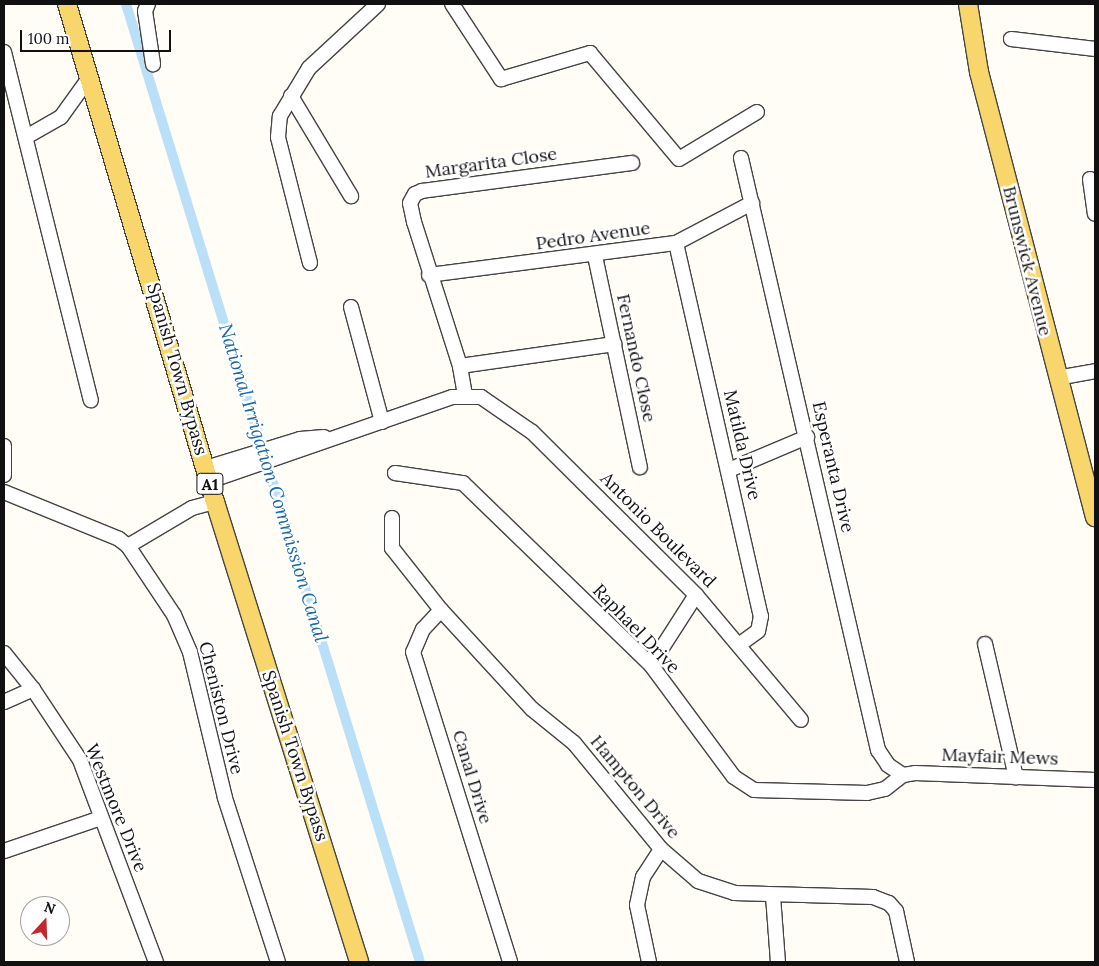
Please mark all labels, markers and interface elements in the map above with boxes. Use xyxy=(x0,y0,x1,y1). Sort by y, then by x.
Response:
scale bar xyxy=(22,20,174,52)
text: 100 m xyxy=(28,29,69,48)
street label: Margarita Close xyxy=(424,143,558,183)
street label: Brunswick Avenue xyxy=(998,184,1056,338)
street label: Pedro Avenue xyxy=(534,217,652,255)
street label: Spanish Town Bypass xyxy=(142,280,212,458)
street label: Fernando Close xyxy=(612,292,660,424)
water label: National Irrigation Commission Canal xyxy=(214,321,332,645)
street label: Matilda Drive xyxy=(719,388,765,502)
street label: Esperanta Drive xyxy=(807,399,859,535)
street label: Antonio Boulevard xyxy=(596,468,720,592)
road number: A1 xyxy=(196,470,224,498)
street label: Raphael Drive xyxy=(588,580,684,678)
street label: Cheniston Drive xyxy=(194,640,248,776)
street label: Spanish Town Bypass xyxy=(257,668,333,844)
street label: Canal Drive xyxy=(448,728,496,826)
street label: Hampton Drive xyxy=(586,731,684,843)
street label: Westmore Drive xyxy=(81,741,151,875)
street label: Mayfair Mews xyxy=(941,744,1059,770)
north arrow xyxy=(20,896,70,946)
text: N xyxy=(42,898,58,918)

